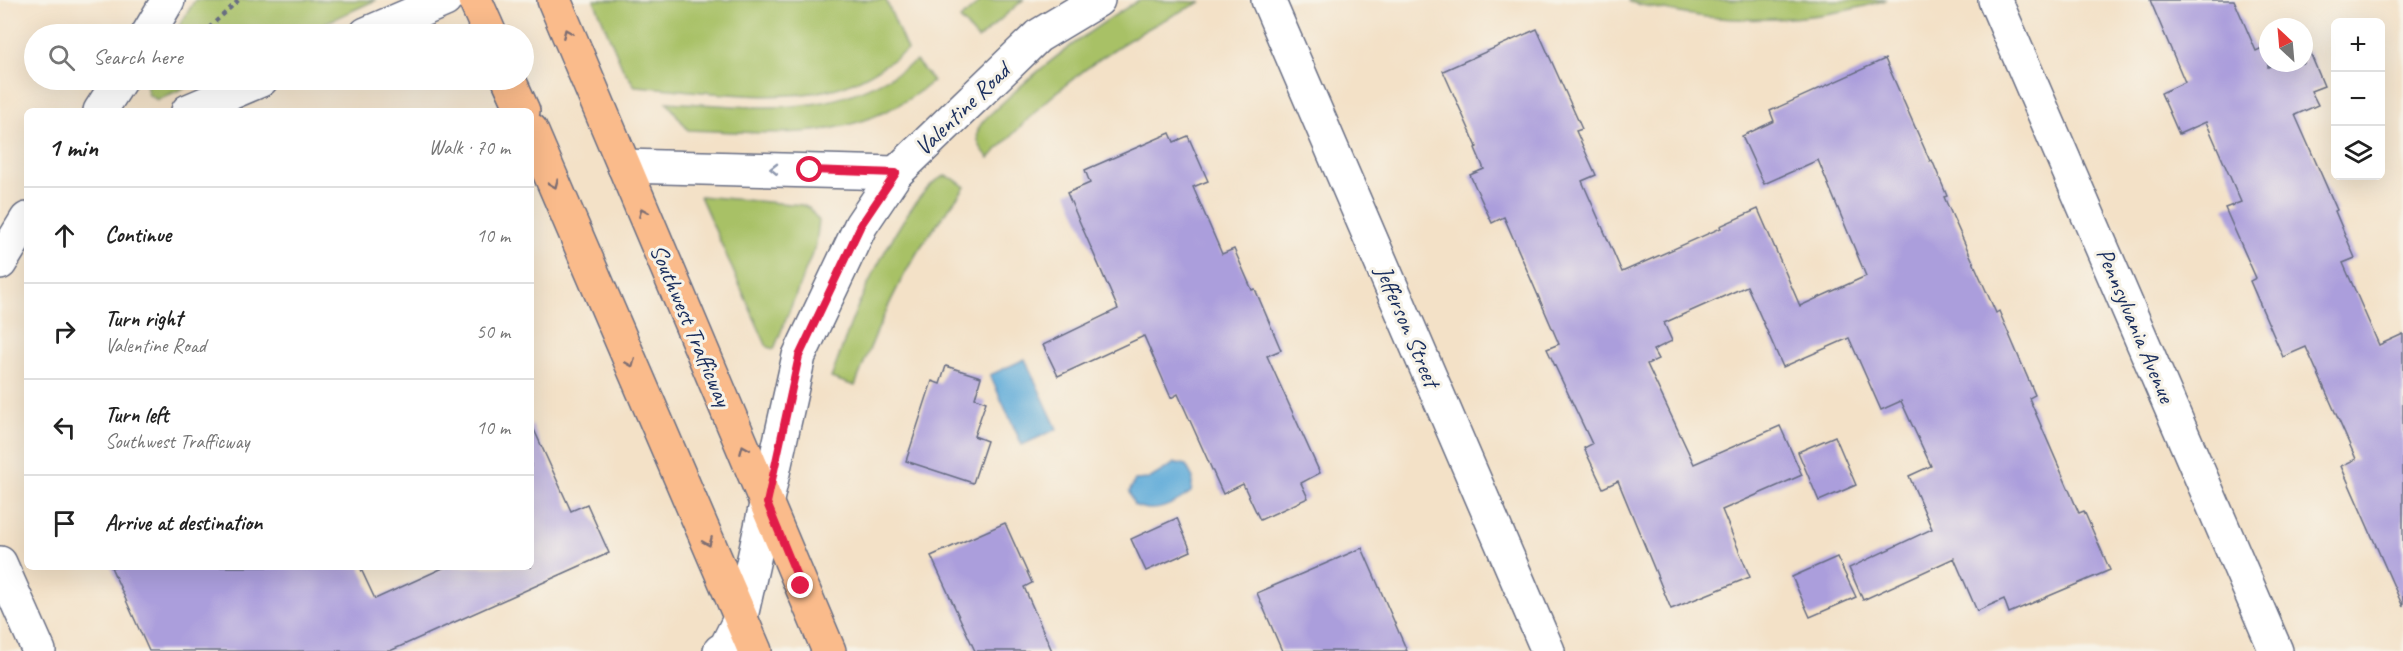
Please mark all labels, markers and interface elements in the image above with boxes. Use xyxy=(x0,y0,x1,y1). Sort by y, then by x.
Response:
north arrow xyxy=(2259,18,2313,72)
map controls xyxy=(2331,18,2385,180)
button: + xyxy=(2331,18,2385,72)
search box xyxy=(24,24,534,90)
one-way arrow xyxy=(562,28,574,39)
icon: search xyxy=(45,41,78,74)
text: Search here xyxy=(93,43,183,71)
street label: Valentine Road xyxy=(908,54,1018,162)
button: − xyxy=(2331,72,2385,126)
button: layers xyxy=(2331,126,2385,180)
text: 1 min xyxy=(48,131,98,164)
text: Walk · 70 m xyxy=(429,135,510,160)
route start xyxy=(796,156,822,182)
one-way arrow xyxy=(770,163,779,175)
one-way arrow xyxy=(547,178,559,189)
one-way arrow xyxy=(638,207,650,218)
icon: ahead xyxy=(48,219,81,252)
text: Continue xyxy=(105,221,171,249)
text: 10 m xyxy=(476,223,510,248)
street label: Southwest Trafficway xyxy=(643,239,739,412)
street label: Pennsylvania Avenue xyxy=(2090,243,2183,409)
street label: Jefferson Street xyxy=(1369,260,1448,394)
text: Turn right xyxy=(105,305,182,333)
icon: right xyxy=(48,315,81,348)
text: 50 m xyxy=(476,319,510,344)
text: Valentine Road xyxy=(105,333,206,358)
one-way arrow xyxy=(624,357,636,368)
text: Turn left xyxy=(105,401,169,429)
icon: left xyxy=(48,411,81,444)
text: 10 m xyxy=(476,415,510,440)
text: Southwest Trafficway xyxy=(105,429,249,454)
one-way arrow xyxy=(739,445,751,456)
icon: arrive xyxy=(48,507,81,540)
text: Arrive at destination xyxy=(105,509,262,537)
one-way arrow xyxy=(701,536,713,547)
route end xyxy=(787,572,813,598)

